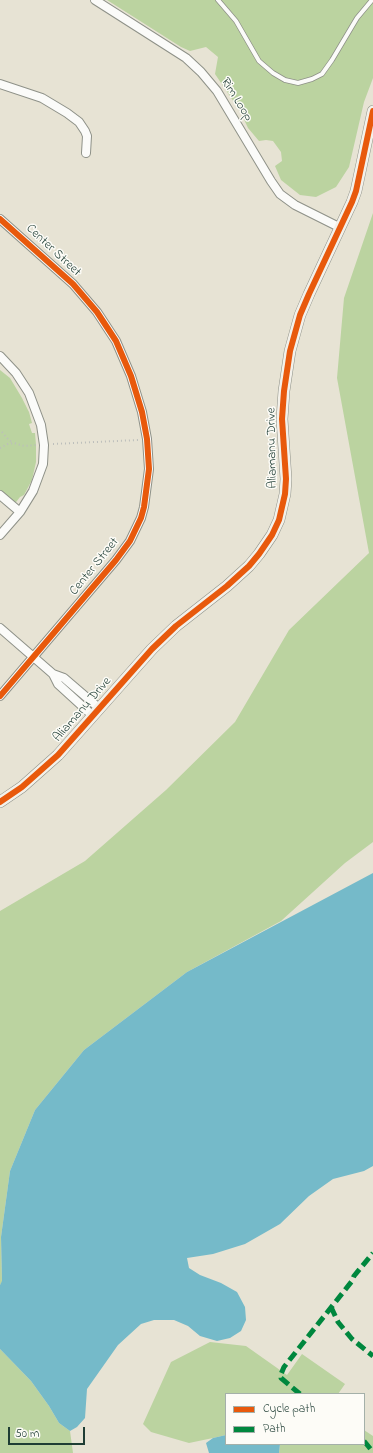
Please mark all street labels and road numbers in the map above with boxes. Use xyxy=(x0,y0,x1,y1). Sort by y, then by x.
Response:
street label: Rim Loop xyxy=(217,75,255,125)
street label: Center Street xyxy=(22,222,84,280)
street label: Aliamanu Drive xyxy=(264,407,282,489)
street label: Center Street xyxy=(67,535,123,599)
street label: Aliamanu Drive xyxy=(51,674,115,746)

